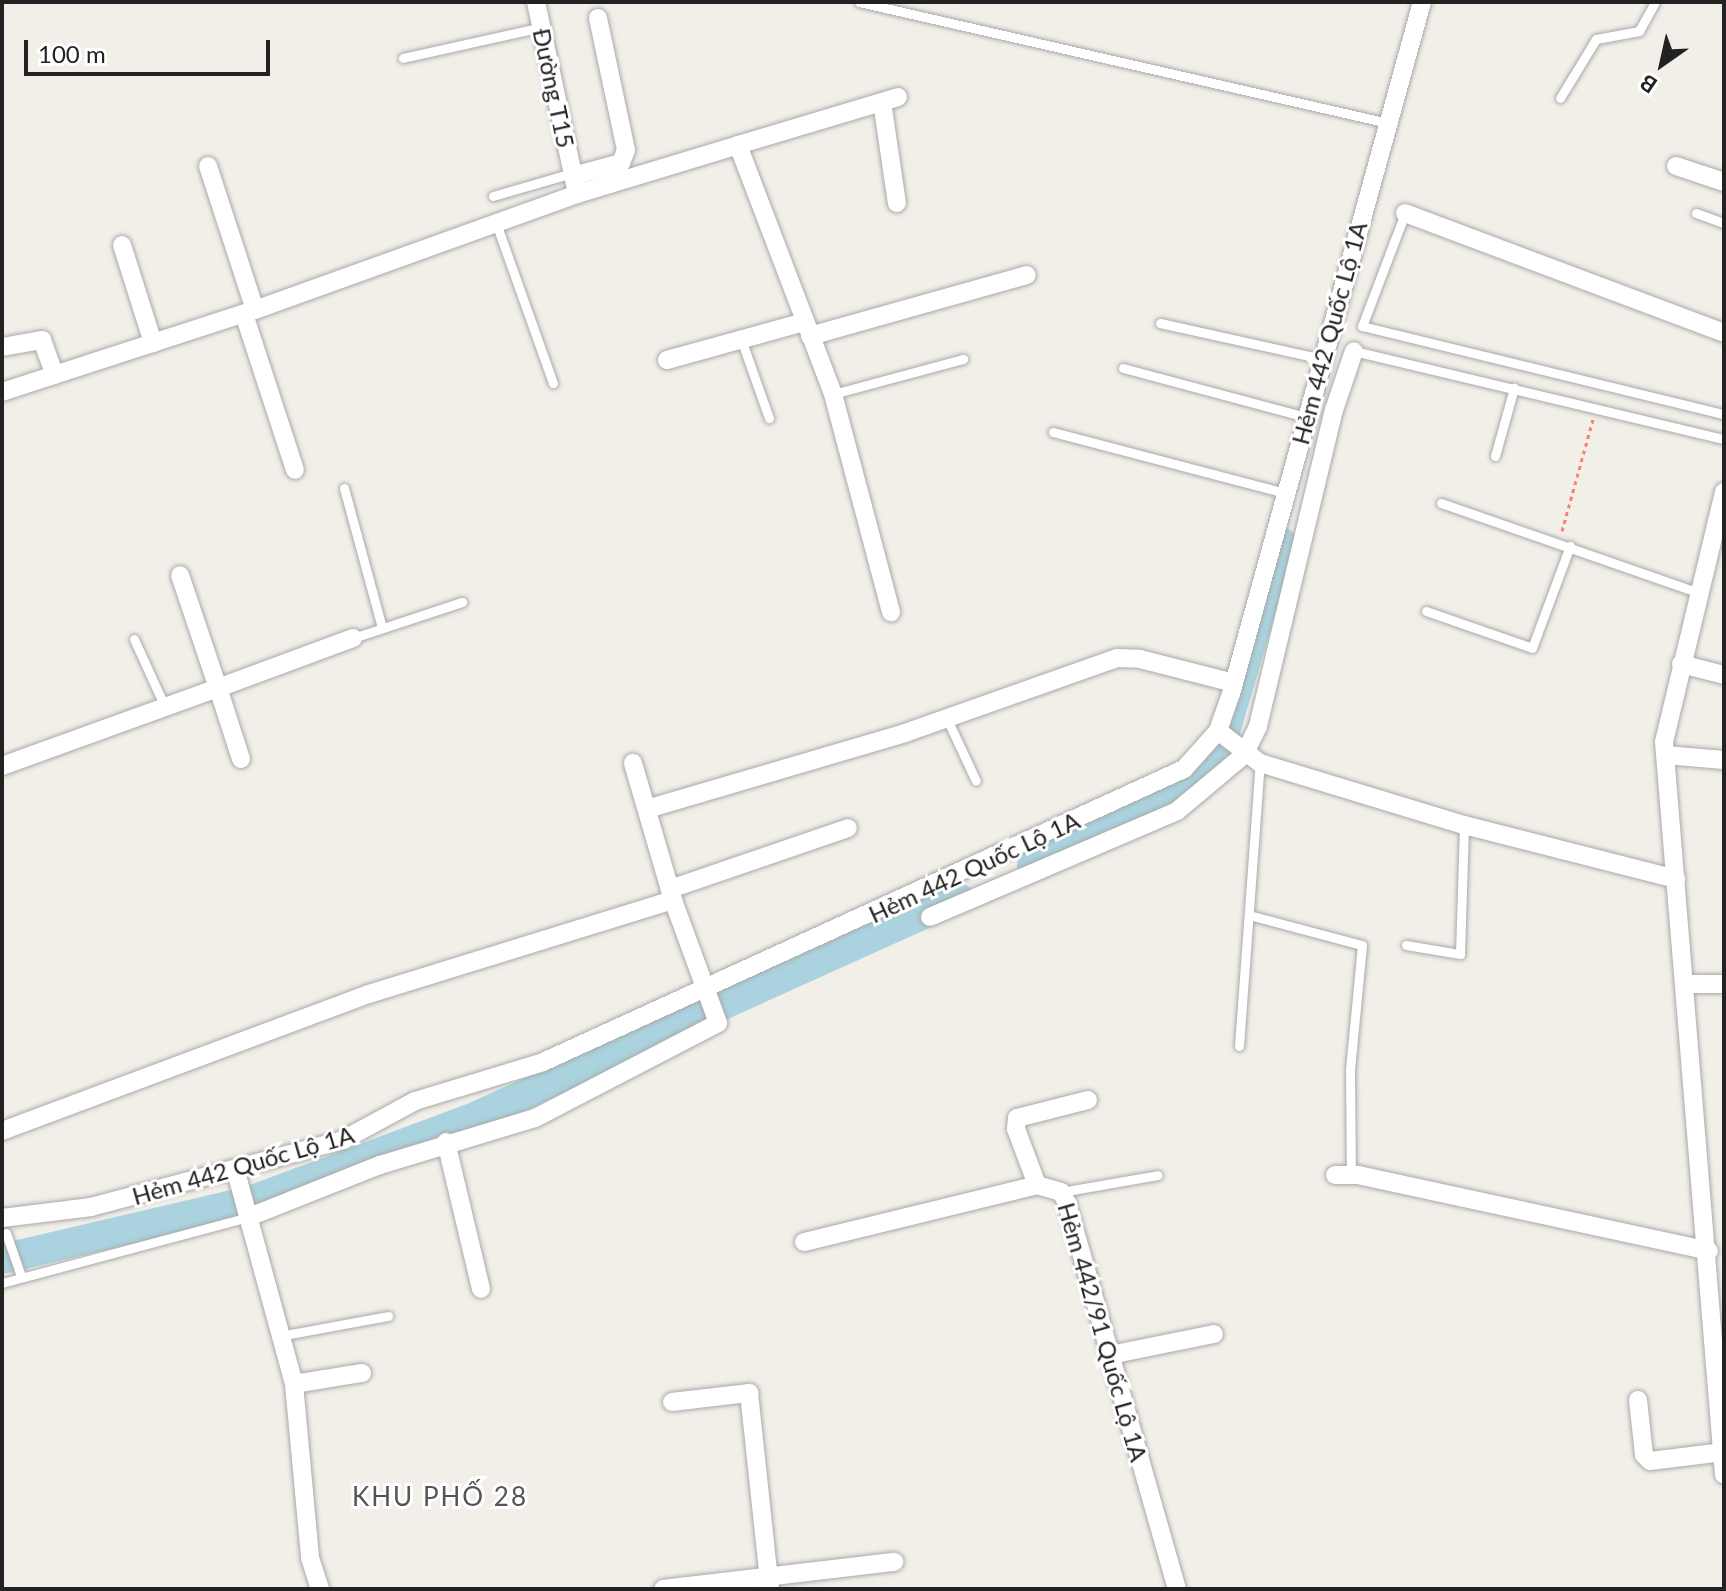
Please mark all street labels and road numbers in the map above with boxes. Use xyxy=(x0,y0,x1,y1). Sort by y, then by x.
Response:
street label: Đường T15 xyxy=(527,25,581,151)
street label: Hẻm 442 Quốc Lộ 1A xyxy=(1285,218,1373,448)
street label: Hẻm 442 Quốc Lộ 1A xyxy=(864,805,1084,929)
street label: Hẻm 442 Quốc Lộ 1A xyxy=(129,1120,357,1210)
street label: Hẻm 442/91 Quốc Lộ 1A xyxy=(1052,1199,1154,1465)

